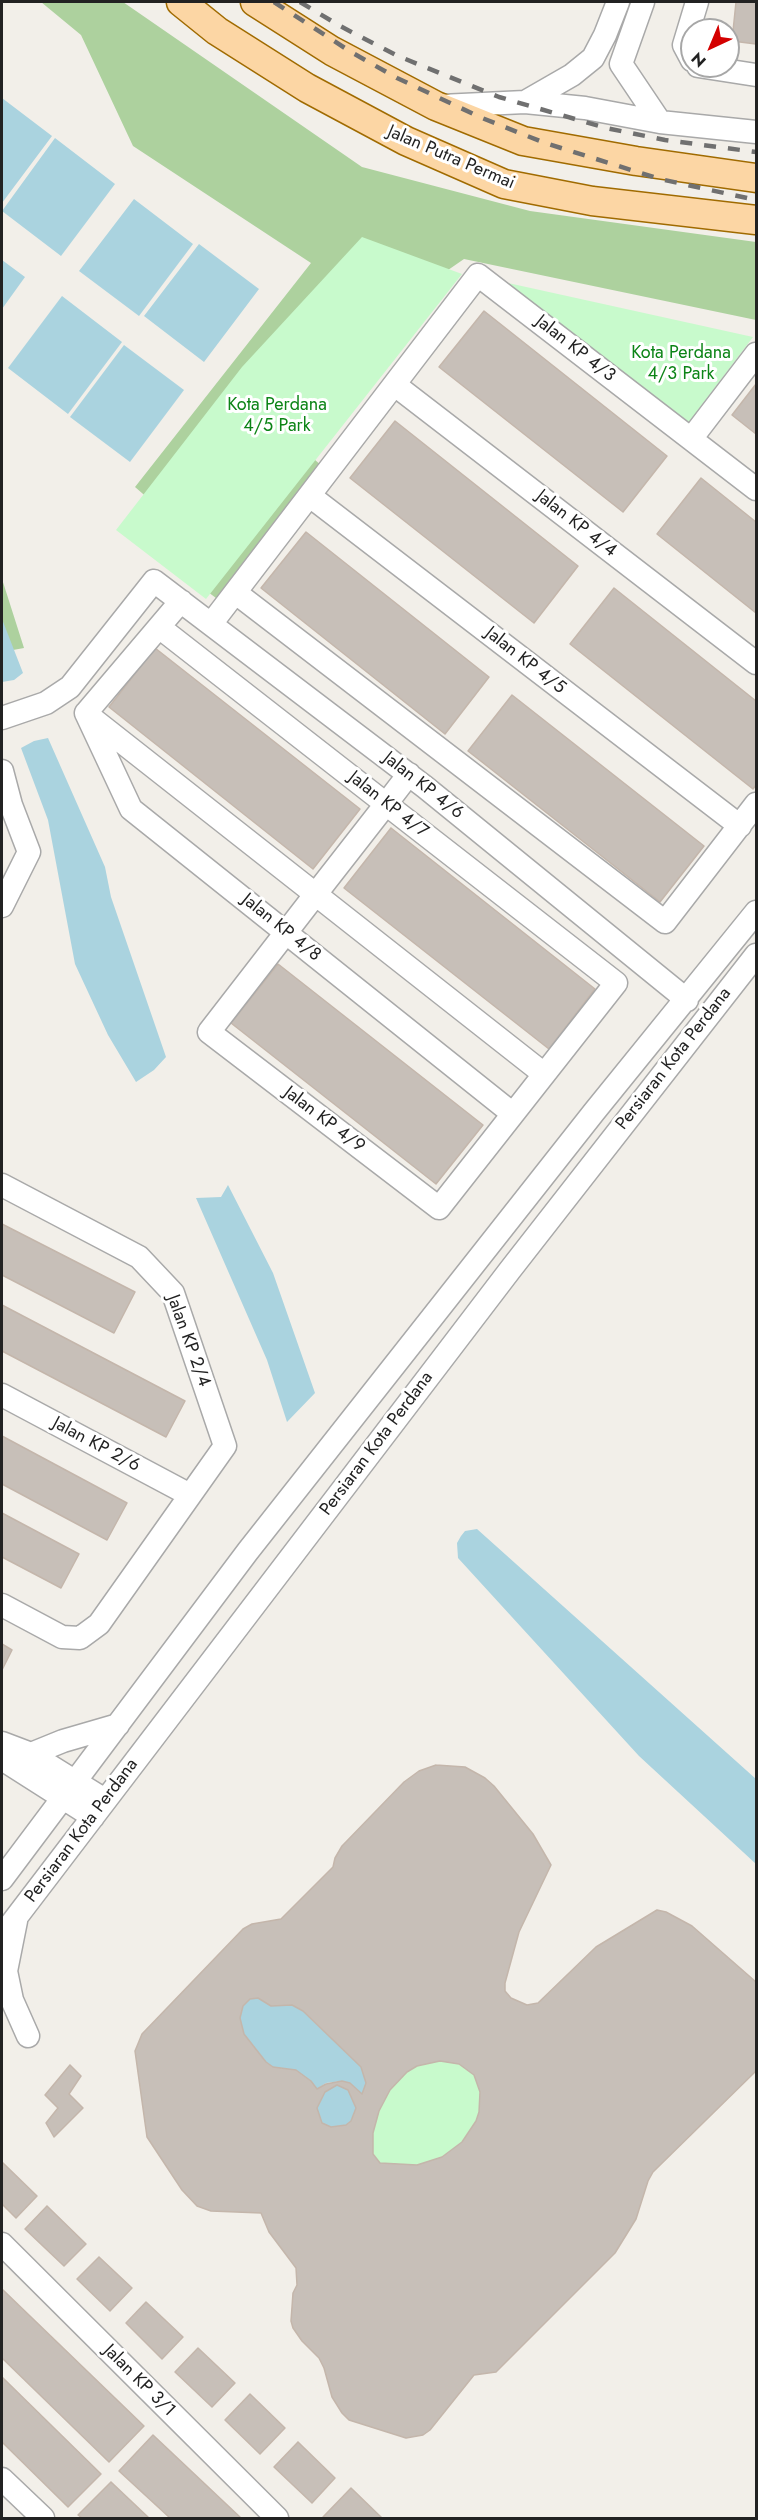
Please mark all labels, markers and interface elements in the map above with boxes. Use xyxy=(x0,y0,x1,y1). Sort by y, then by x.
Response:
north arrow xyxy=(680,18,740,78)
text: N xyxy=(686,47,711,73)
street label: Jalan Putra Permai xyxy=(384,121,518,195)
street label: Jalan KP 4/3 xyxy=(531,311,619,387)
park label: Kota Perdana 4/3 Park xyxy=(631,343,731,386)
park label: Kota Perdana 4/5 Park xyxy=(227,395,327,438)
street label: Jalan KP 4/4 xyxy=(531,486,621,562)
street label: Jalan KP 4/5 xyxy=(481,623,569,699)
street label: Jalan KP 4/6 xyxy=(378,748,468,824)
street label: Jalan KP 4/7 xyxy=(344,767,432,843)
street label: Jalan KP 4/8 xyxy=(237,890,325,966)
street label: Persiaran Kota Perdana xyxy=(612,984,736,1134)
street label: Jalan KP 4/9 xyxy=(279,1082,369,1158)
street label: Jalan KP 2/4 xyxy=(161,1292,215,1390)
street label: Persiaran Kota Perdana xyxy=(316,1368,438,1520)
street label: Jalan KP 2/6 xyxy=(49,1413,143,1477)
street label: Persiaran Kota Perdana xyxy=(21,1755,143,1907)
street label: Jalan KP 3/1 xyxy=(98,2340,180,2422)

